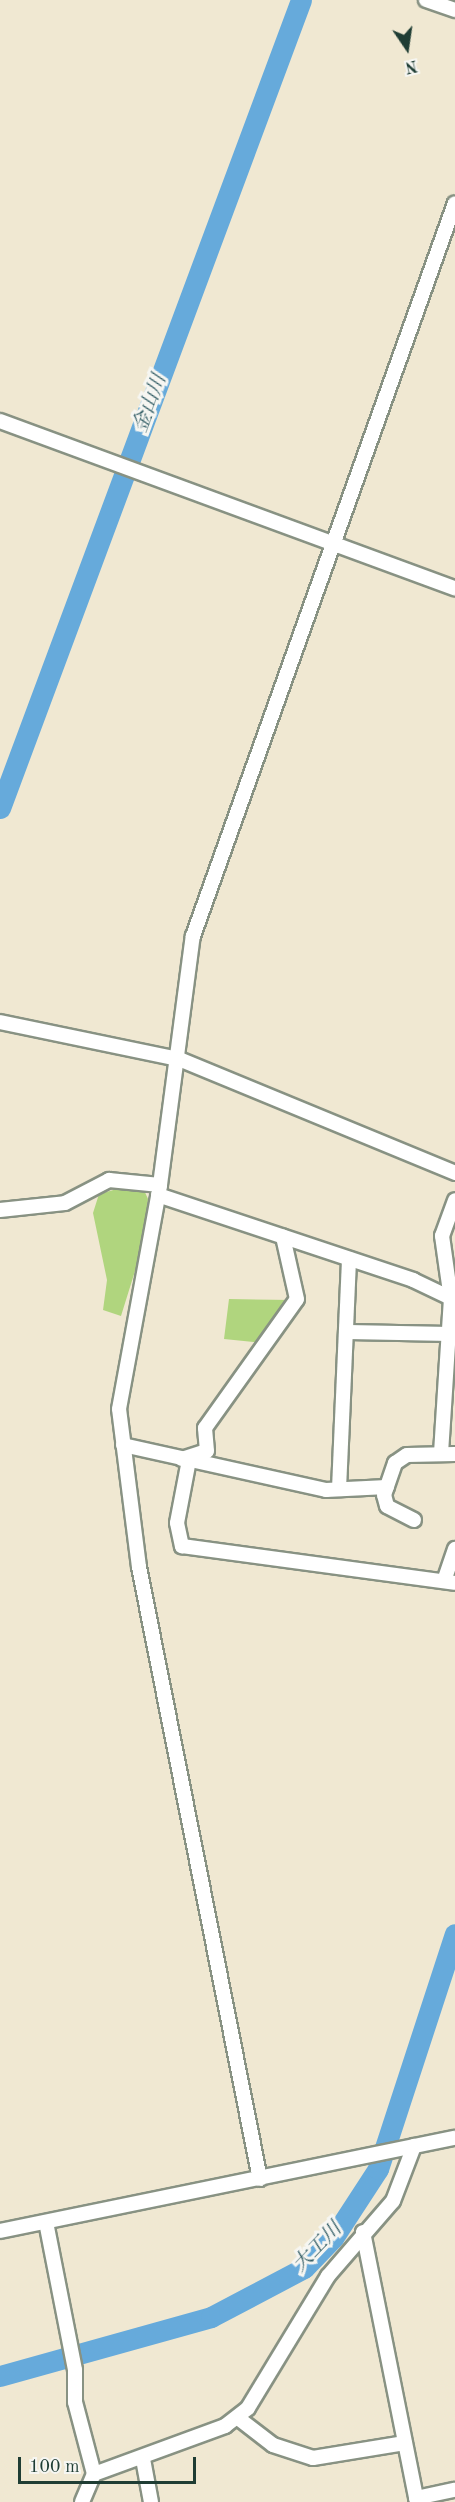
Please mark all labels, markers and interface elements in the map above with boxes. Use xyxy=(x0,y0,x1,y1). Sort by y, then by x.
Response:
north arrow xyxy=(377,18,437,78)
text: N xyxy=(403,56,419,75)
water label: 金山川 xyxy=(129,372,173,436)
water label: 大工川 xyxy=(289,2218,347,2278)
scale bar xyxy=(21,2445,200,2483)
text: 100 m xyxy=(29,2458,80,2476)

